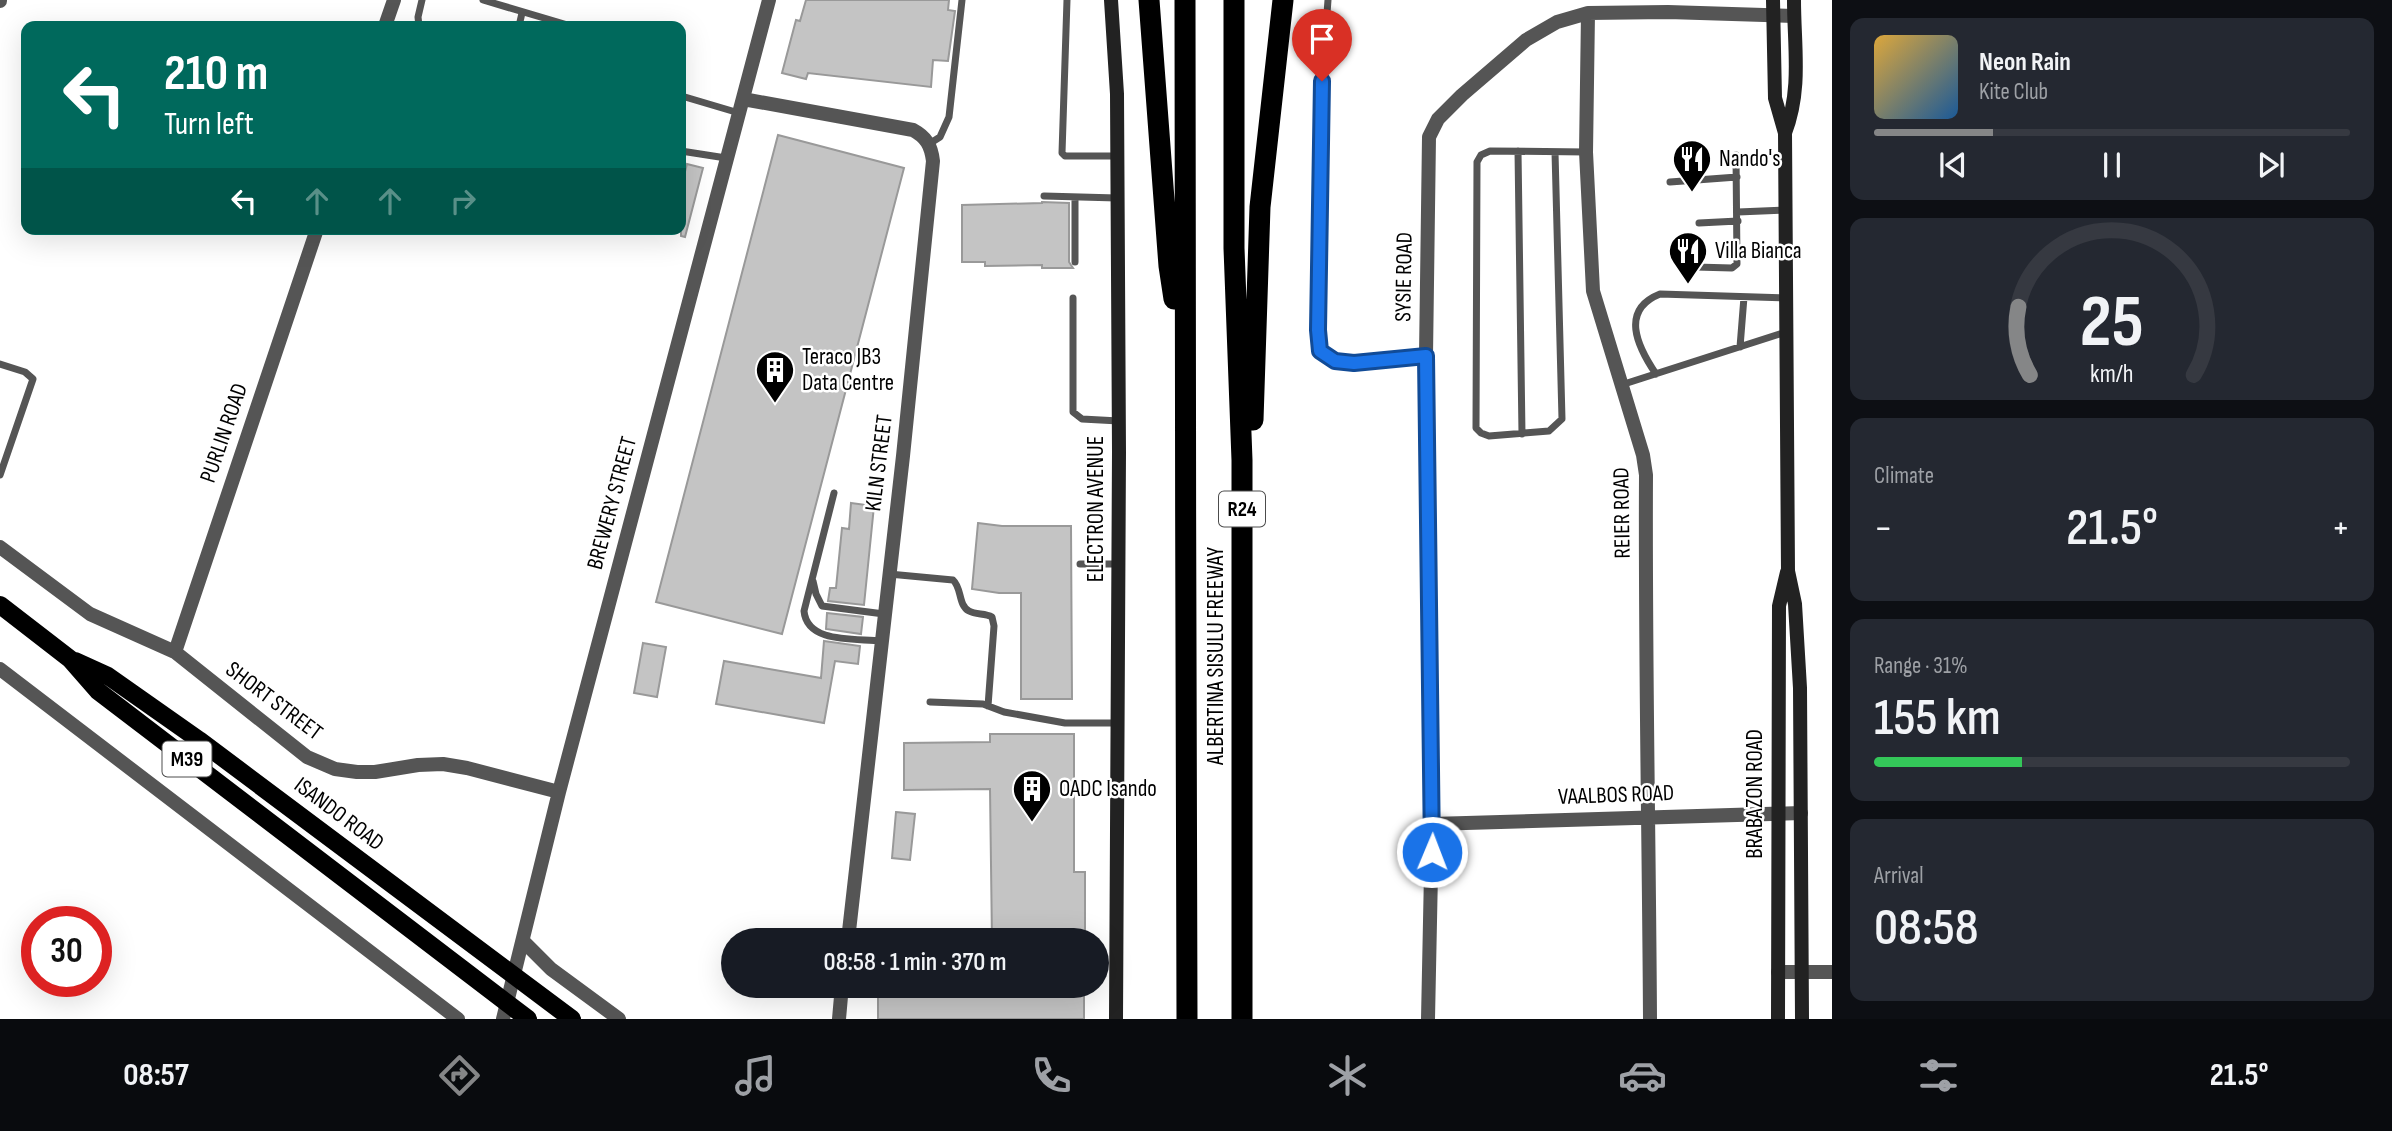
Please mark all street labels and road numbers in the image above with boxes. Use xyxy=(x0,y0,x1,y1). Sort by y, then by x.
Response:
street label: SYSIE ROAD xyxy=(1389,232,1419,322)
street label: PURLIN ROAD xyxy=(194,380,254,486)
street label: KILN STREET xyxy=(859,413,899,513)
street label: BREWERY STREET xyxy=(581,434,643,572)
street label: ELECTRON AVENUE xyxy=(1082,436,1110,582)
street label: REIER ROAD xyxy=(1607,467,1637,559)
road number: R24 xyxy=(1219,491,1265,526)
street label: ALBERTINA SISULU FREEWAY xyxy=(1202,547,1230,766)
street label: SHORT STREET xyxy=(220,655,328,747)
street label: BRABAZON ROAD xyxy=(1741,729,1769,859)
road number: M39 xyxy=(162,742,212,776)
street label: ISANDO ROAD xyxy=(289,771,389,857)
street label: VAALBOS ROAD xyxy=(1558,779,1674,811)

